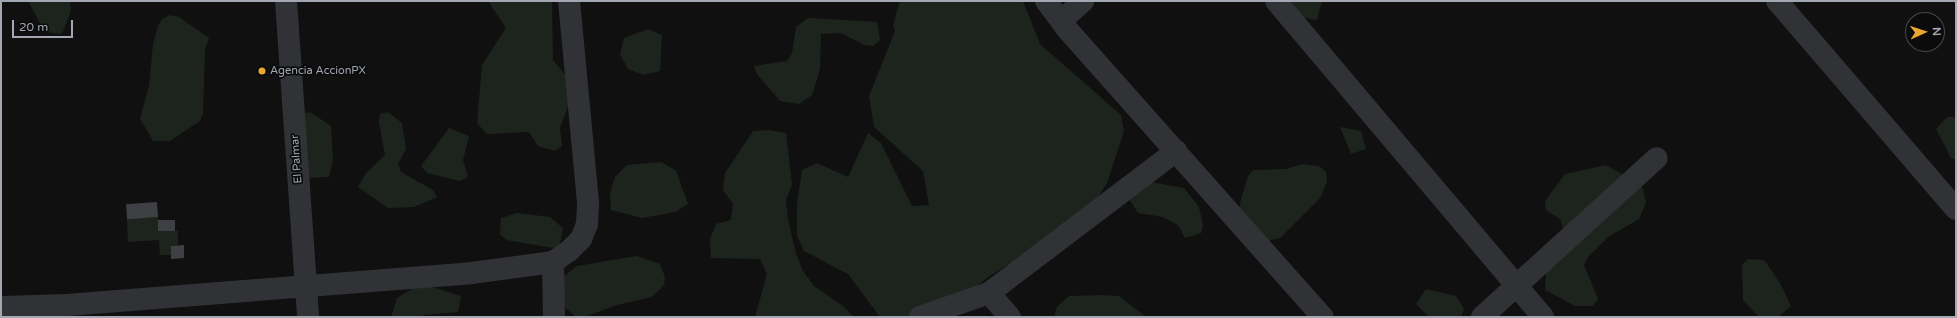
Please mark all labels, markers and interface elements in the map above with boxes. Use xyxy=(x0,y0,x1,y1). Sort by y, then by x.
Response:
scale bar xyxy=(14,12,75,38)
north arrow xyxy=(1905,12,1945,52)
text: 20 m xyxy=(19,20,48,34)
text: N xyxy=(1930,27,1943,36)
place label: Agencia AccionPX xyxy=(270,64,366,78)
marker: Agencia AccionPX xyxy=(257,66,267,76)
street label: El Palmar xyxy=(289,134,305,184)

